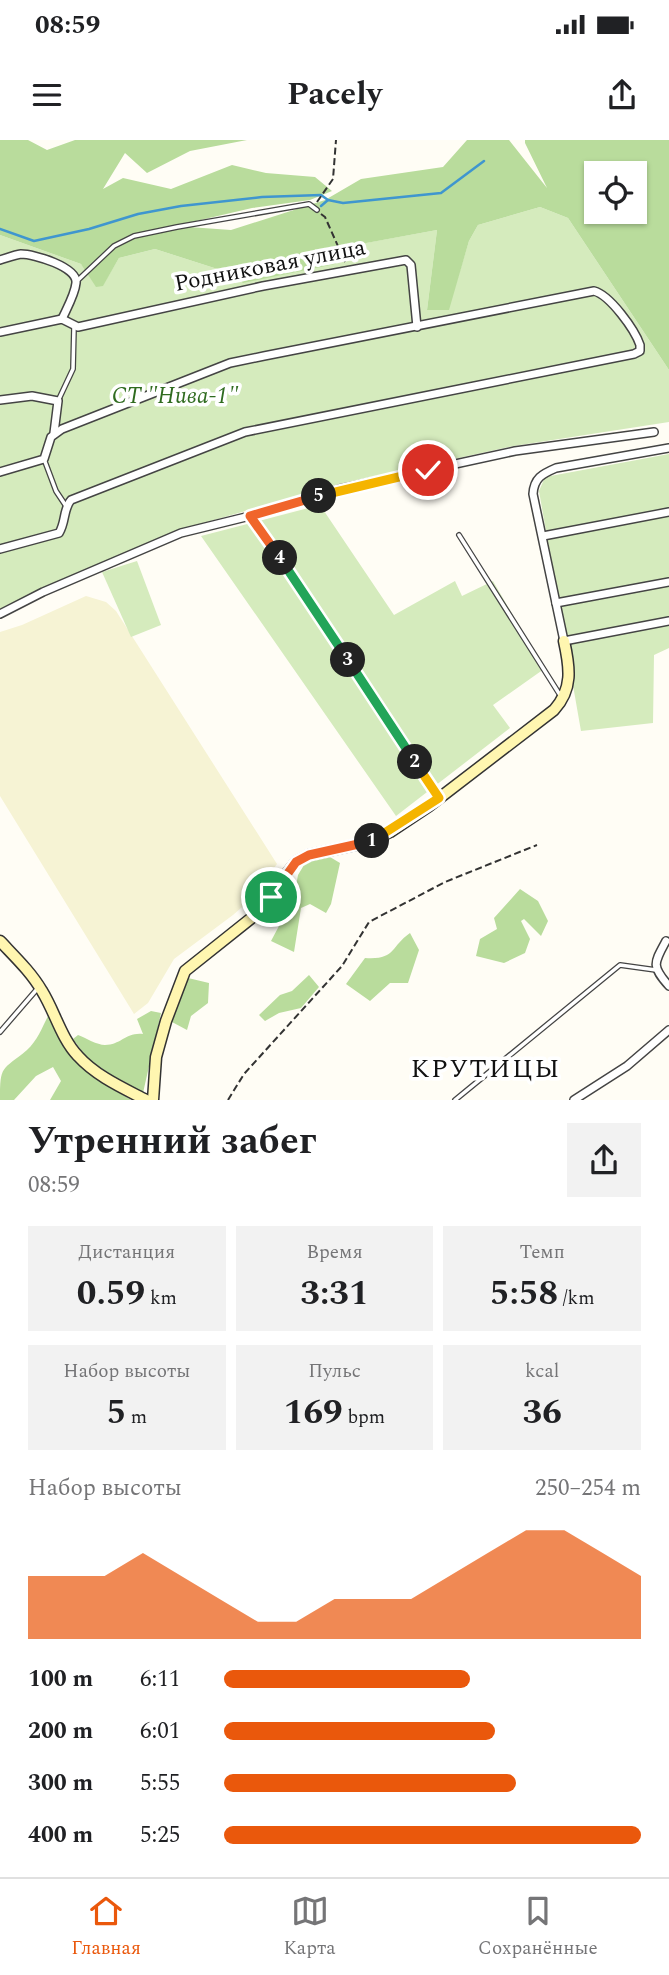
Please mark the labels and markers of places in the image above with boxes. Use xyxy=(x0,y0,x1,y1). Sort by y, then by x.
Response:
pin xyxy=(398,440,458,500)
pin: 5 xyxy=(302,478,336,514)
pin: 4 xyxy=(262,540,298,576)
pin: 3 xyxy=(330,643,366,678)
pin: 2 xyxy=(398,744,432,780)
pin: 1 xyxy=(354,824,390,858)
pin xyxy=(241,867,301,927)

